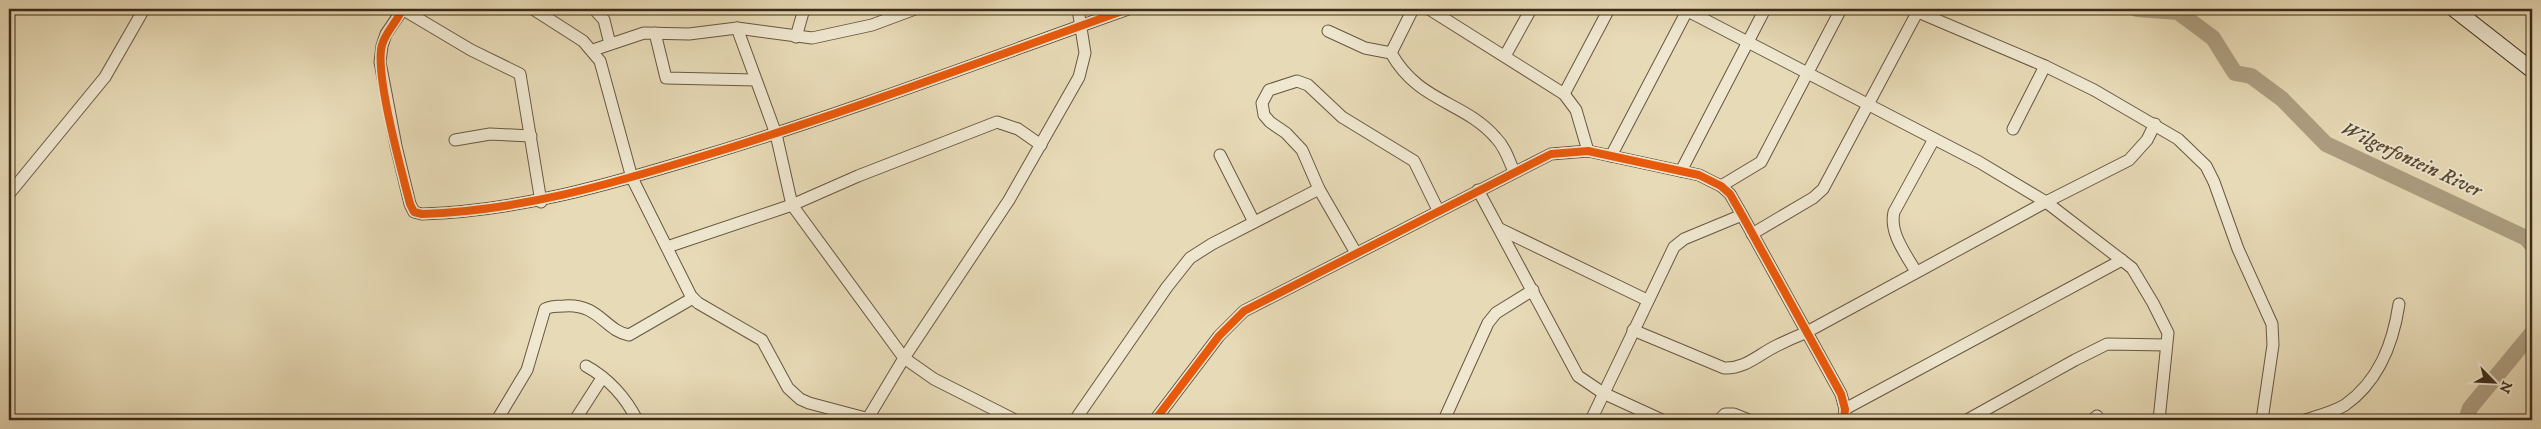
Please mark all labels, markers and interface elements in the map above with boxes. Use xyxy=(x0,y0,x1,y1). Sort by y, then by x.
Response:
water label: Wilgerfontein River xyxy=(2337,116,2487,204)
north arrow xyxy=(2468,356,2518,406)
text: N xyxy=(2494,378,2516,396)

